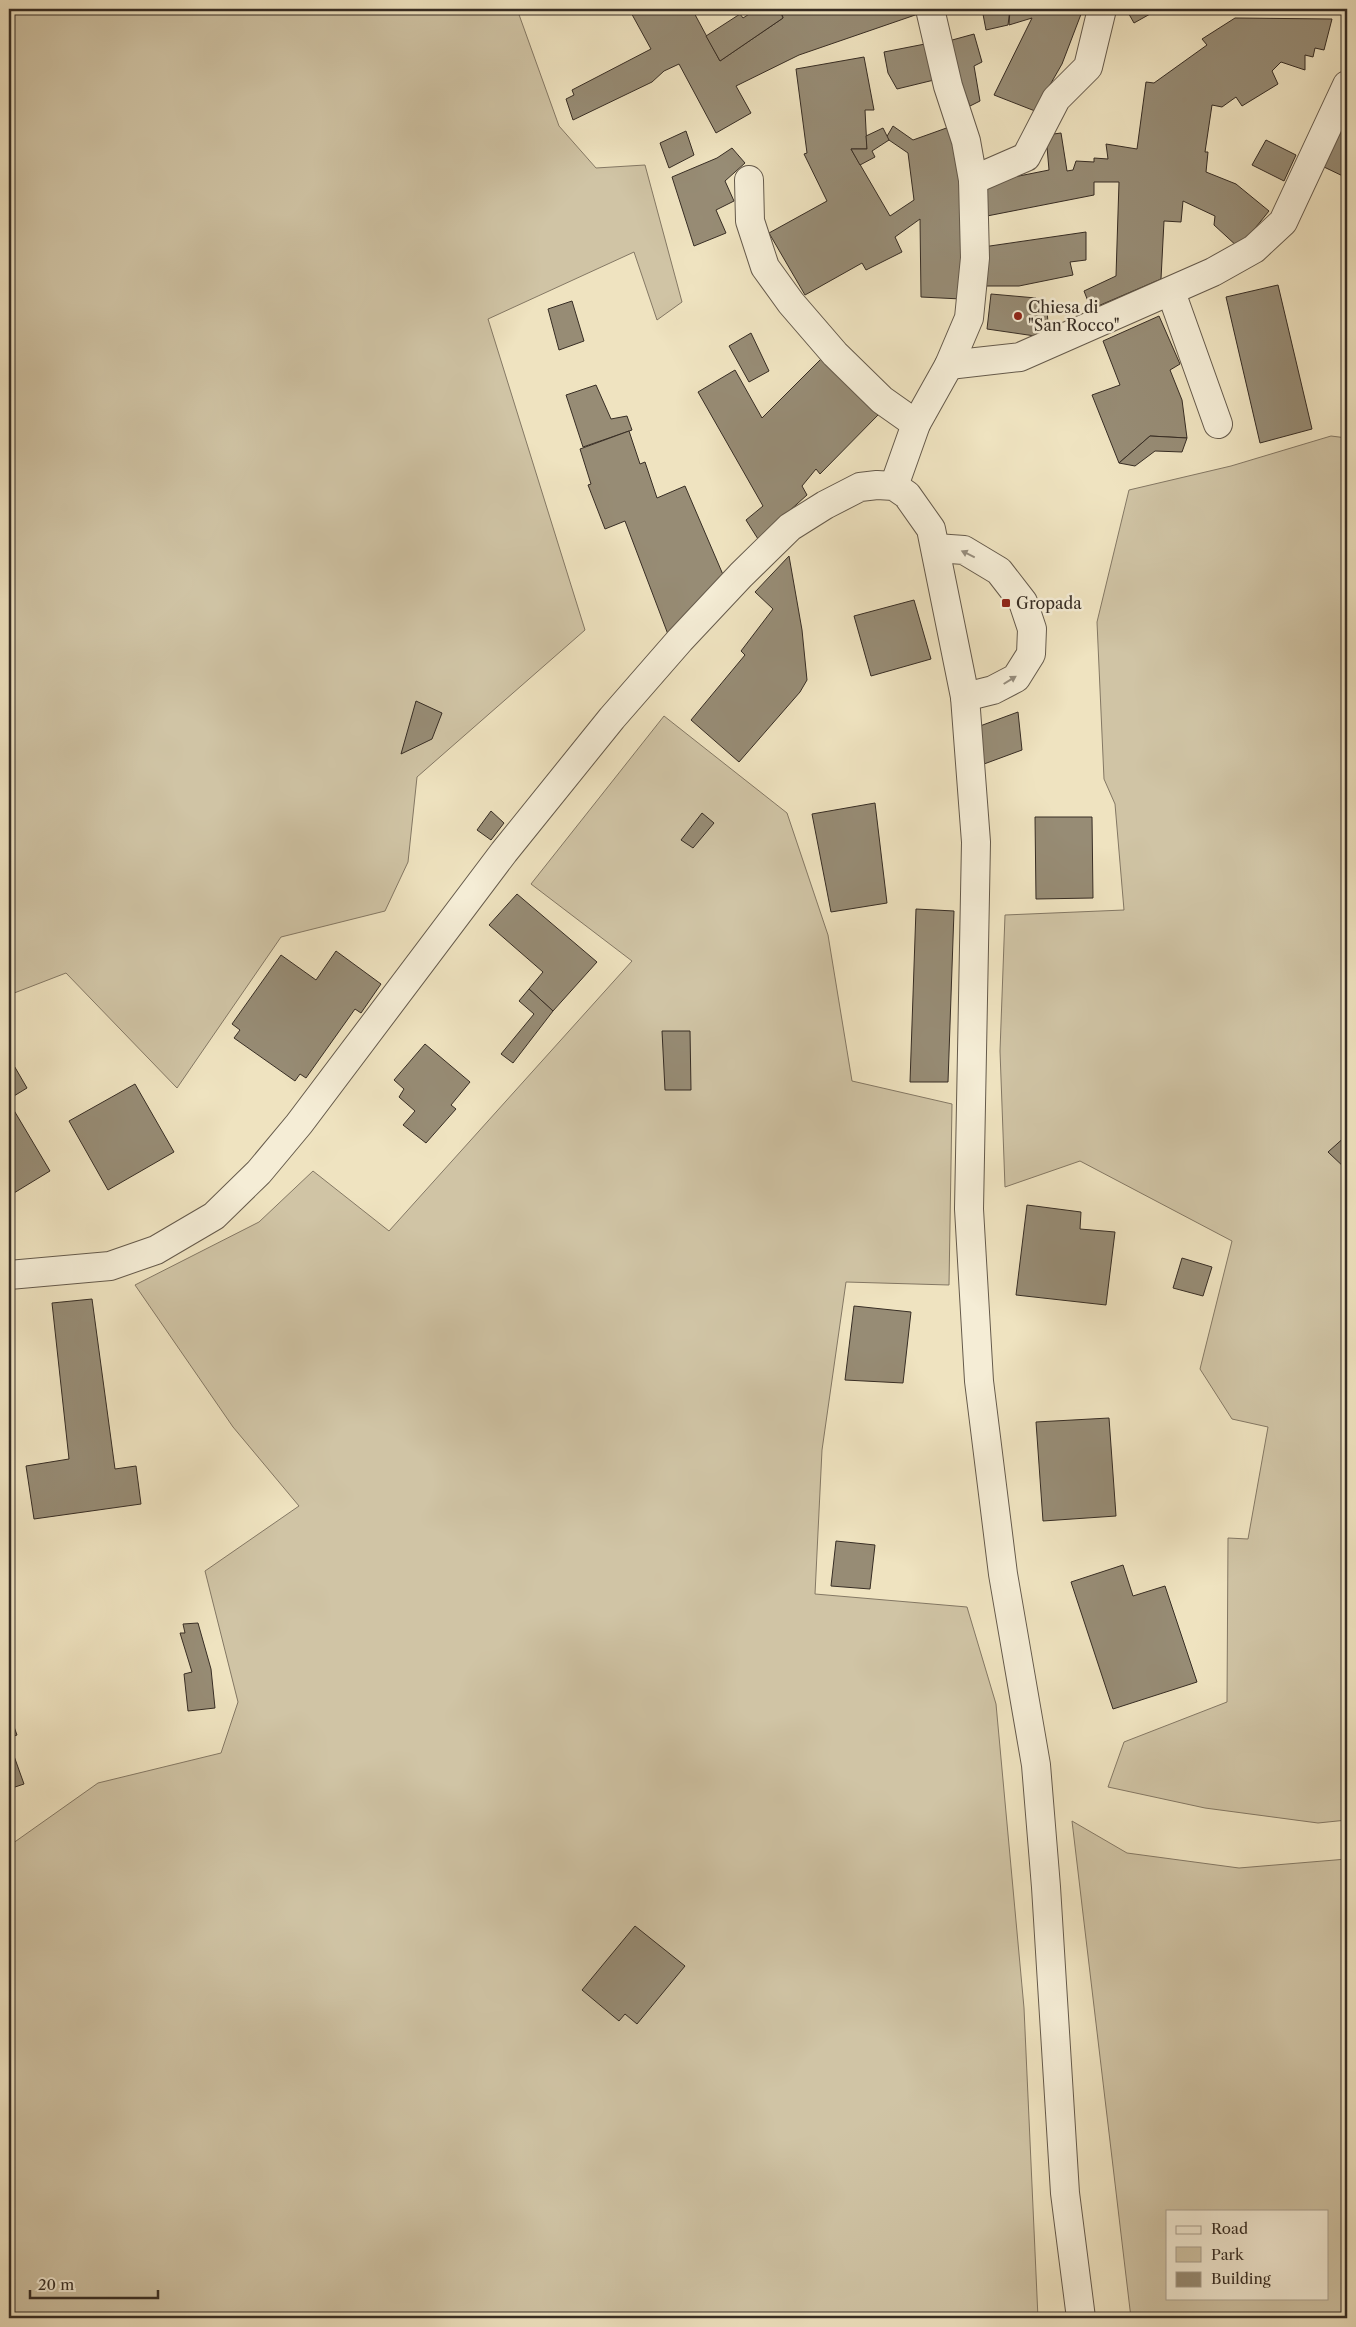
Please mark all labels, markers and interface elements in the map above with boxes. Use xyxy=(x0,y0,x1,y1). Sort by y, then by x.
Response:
place label: Chiesa di "San Rocco" xyxy=(1028,297,1120,335)
marker: Chiesa di "San Rocco" xyxy=(1012,310,1024,322)
one-way arrow xyxy=(961,549,976,558)
place label: Gropada xyxy=(1016,593,1082,613)
marker: Gropada xyxy=(1000,597,1012,609)
one-way arrow xyxy=(1003,676,1017,685)
legend xyxy=(1166,2210,1328,2300)
text: Road xyxy=(1211,2219,1248,2238)
text: Park xyxy=(1211,2245,1245,2264)
scale bar xyxy=(30,2267,158,2299)
text: Building xyxy=(1211,2269,1271,2288)
text: 20 m xyxy=(38,2275,74,2294)

